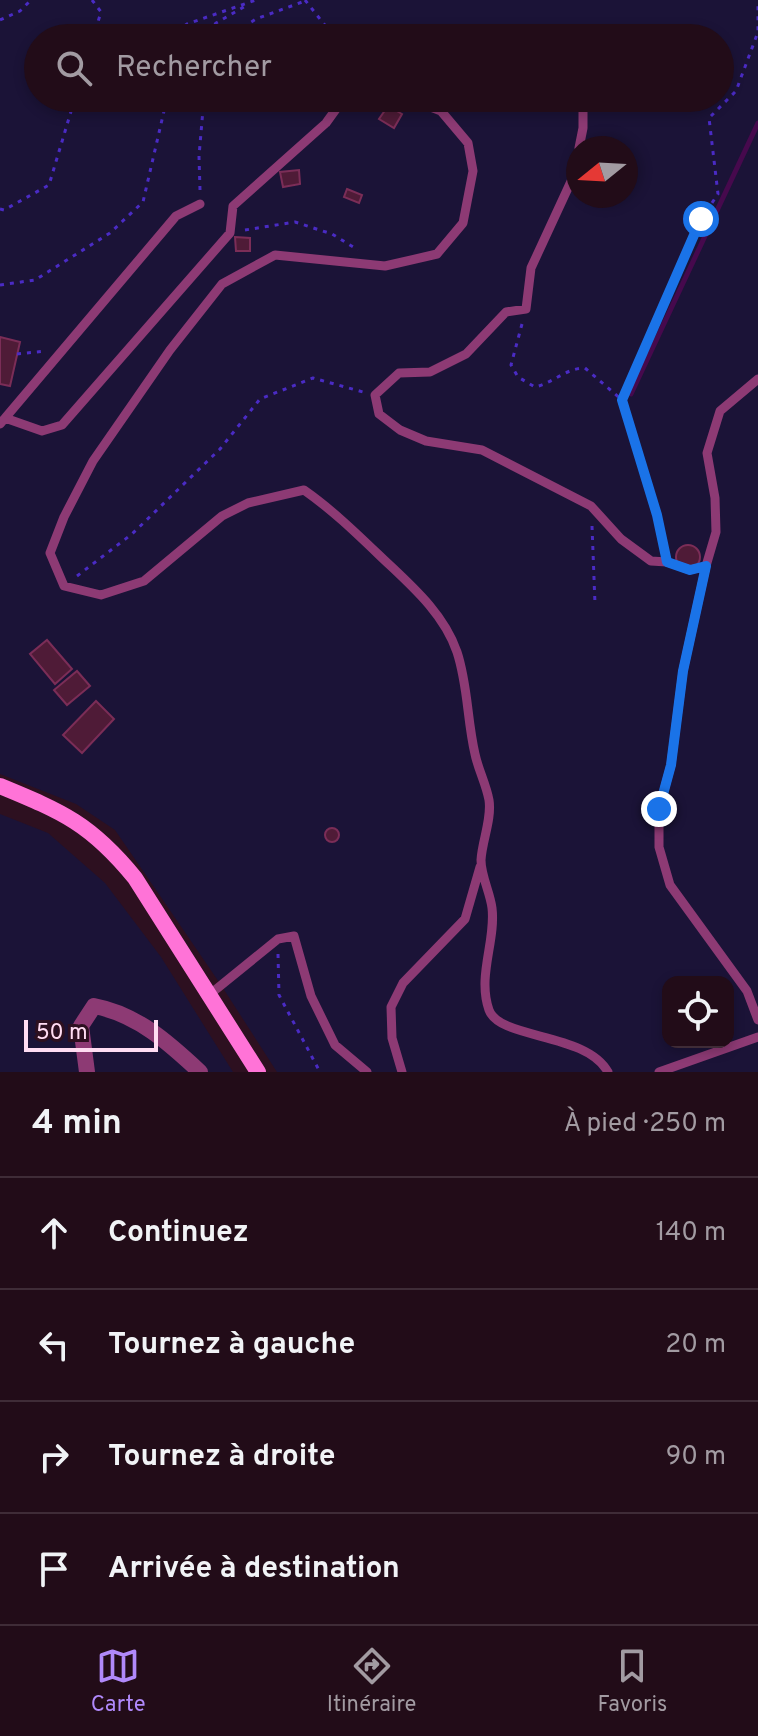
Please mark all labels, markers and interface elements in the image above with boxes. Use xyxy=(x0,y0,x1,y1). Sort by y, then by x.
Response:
search box xyxy=(24,24,734,112)
icon: search xyxy=(52,46,96,90)
text: Rechercher xyxy=(116,50,272,87)
north arrow xyxy=(566,136,638,208)
route start xyxy=(683,201,719,237)
route end xyxy=(641,791,677,827)
map controls xyxy=(662,976,734,1048)
button: locate xyxy=(662,976,734,1048)
scale bar xyxy=(24,1016,158,1052)
text: 50 m xyxy=(36,1020,88,1047)
text: 4 min xyxy=(32,1103,122,1146)
text: À pied · 250 m xyxy=(564,1108,726,1141)
icon: ahead xyxy=(32,1211,76,1255)
text: Continuez xyxy=(108,1215,249,1252)
text: 140 m xyxy=(656,1217,726,1250)
icon: left xyxy=(32,1323,76,1367)
text: Tournez à gauche xyxy=(108,1327,355,1364)
text: 20 m xyxy=(665,1329,726,1362)
icon: right xyxy=(32,1435,76,1479)
text: Tournez à droite xyxy=(108,1439,336,1476)
text: 90 m xyxy=(666,1441,726,1474)
icon: arrive xyxy=(32,1547,76,1591)
text: Arrivée à destination xyxy=(108,1551,400,1588)
tab: Carte xyxy=(91,1644,146,1719)
tab: Itinéraire xyxy=(327,1644,416,1719)
tab: Favoris xyxy=(598,1644,667,1719)

